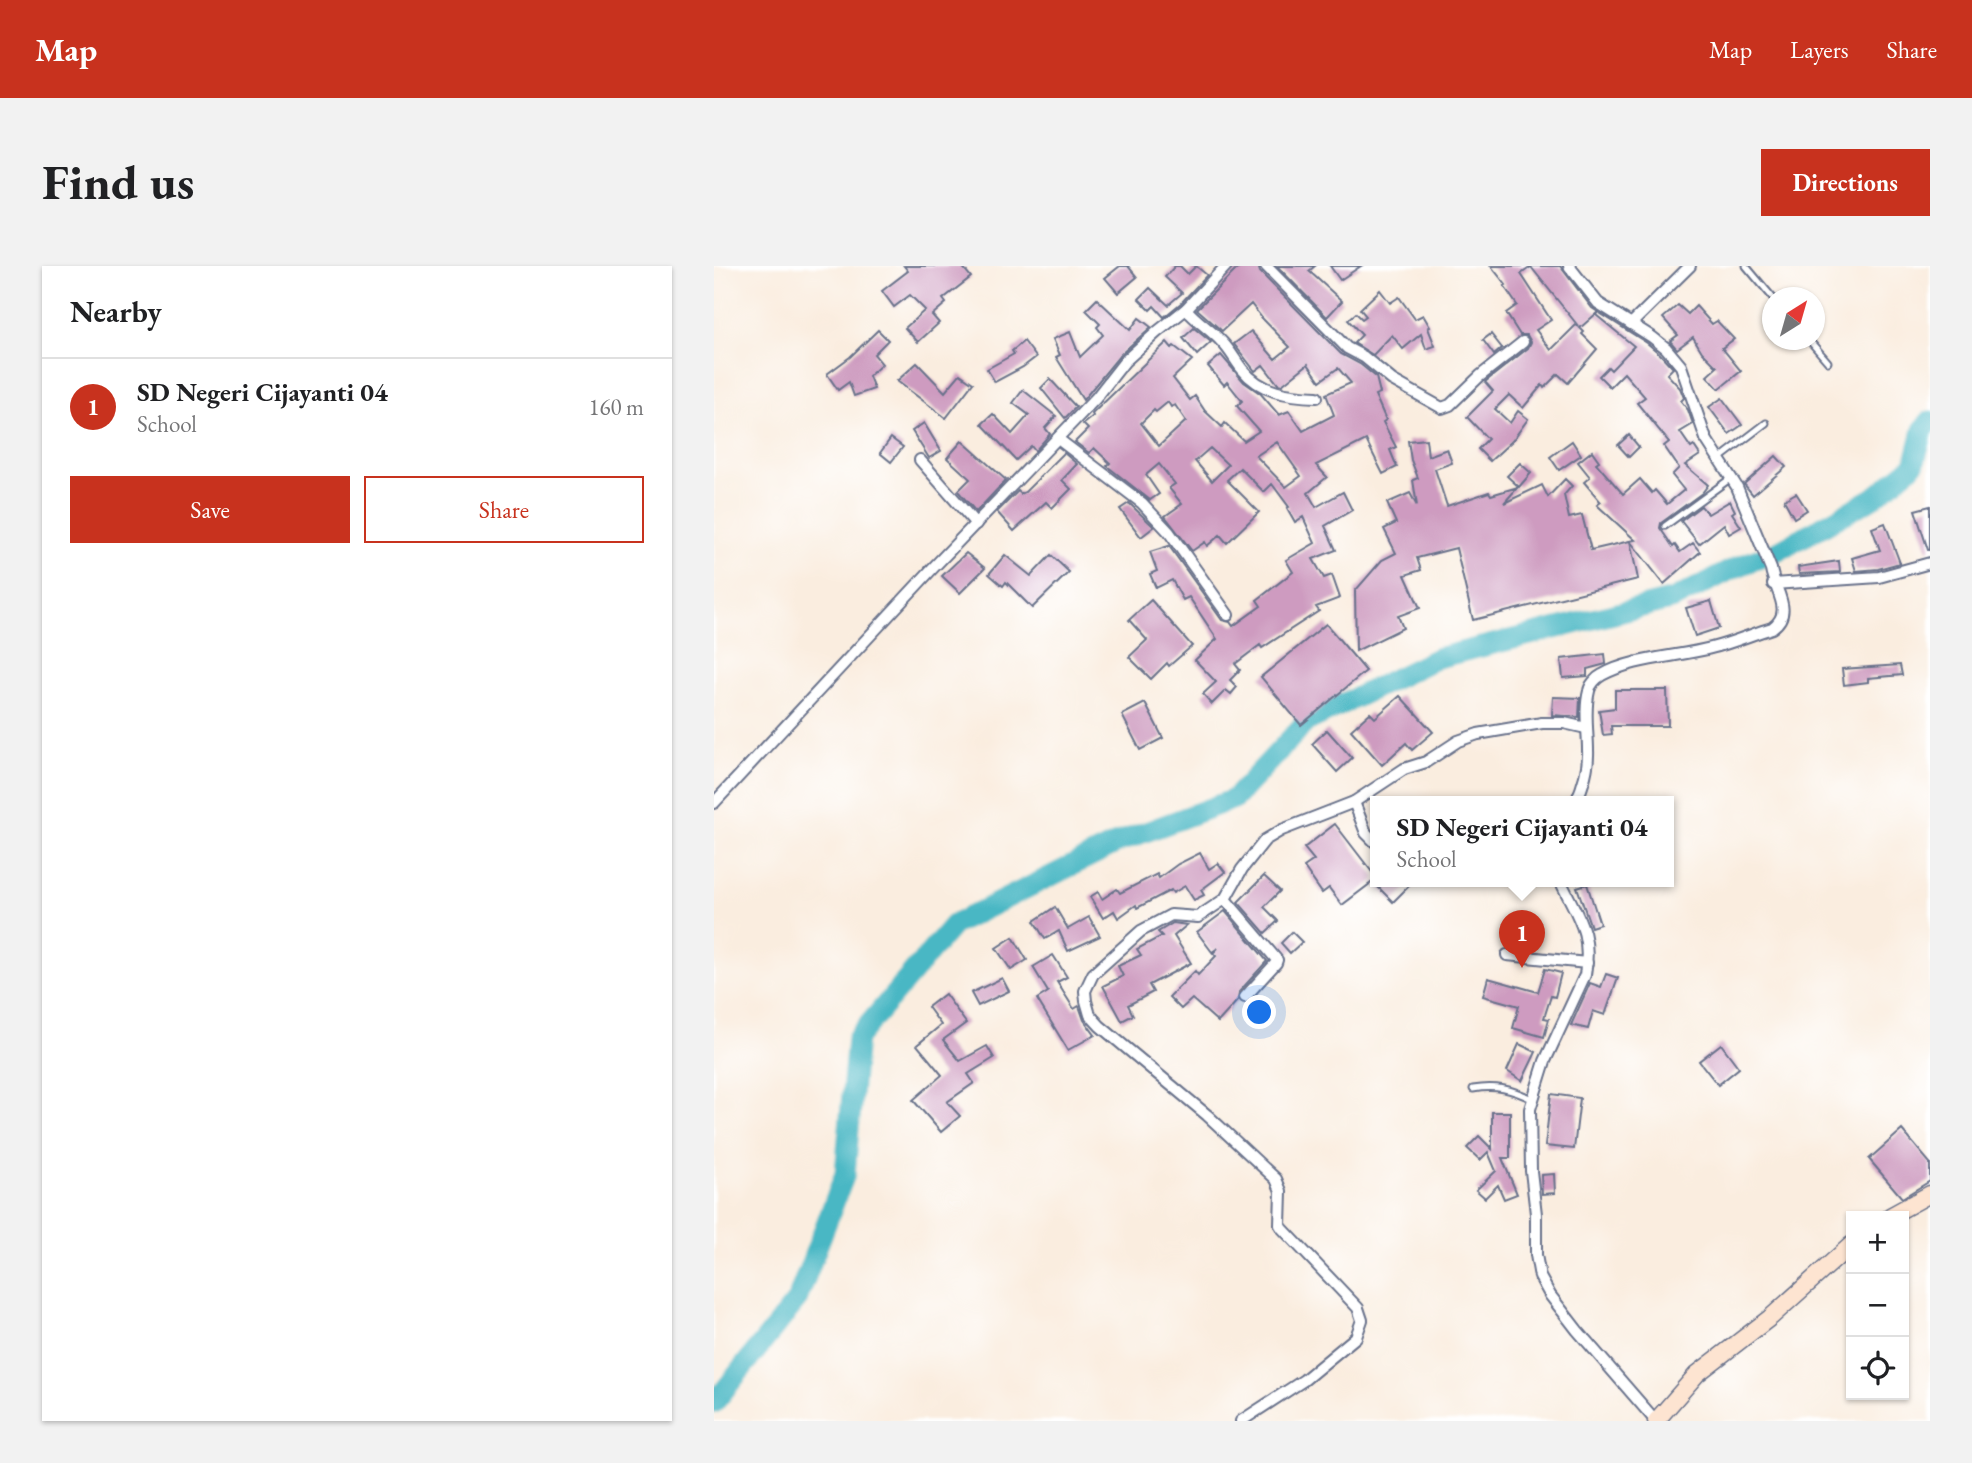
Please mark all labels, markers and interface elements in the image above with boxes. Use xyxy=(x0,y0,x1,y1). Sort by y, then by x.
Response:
text: Map xyxy=(35,28,97,71)
text: Map xyxy=(1709,34,1752,65)
text: Layers xyxy=(1790,34,1849,65)
text: Share xyxy=(1887,34,1937,65)
button: Directions xyxy=(1761,149,1930,216)
text: Find us xyxy=(42,150,194,214)
north arrow xyxy=(1762,287,1825,350)
text: Nearby xyxy=(70,292,162,331)
text: SD Negeri Cijayanti 04 xyxy=(137,375,388,409)
text: 1 xyxy=(87,392,99,422)
text: 160 m xyxy=(588,392,644,422)
text: School xyxy=(137,409,197,439)
button: Save xyxy=(70,476,350,543)
button: Share xyxy=(364,476,644,543)
popup xyxy=(1370,796,1674,887)
text: SD Negeri Cijayanti 04 xyxy=(1397,810,1647,844)
text: School xyxy=(1397,844,1456,874)
pin: 1 xyxy=(1499,910,1545,968)
your location xyxy=(1242,995,1276,1029)
map controls xyxy=(1846,1211,1909,1400)
button: + xyxy=(1846,1211,1909,1274)
button: − xyxy=(1846,1274,1909,1337)
button: locate xyxy=(1846,1337,1909,1400)

